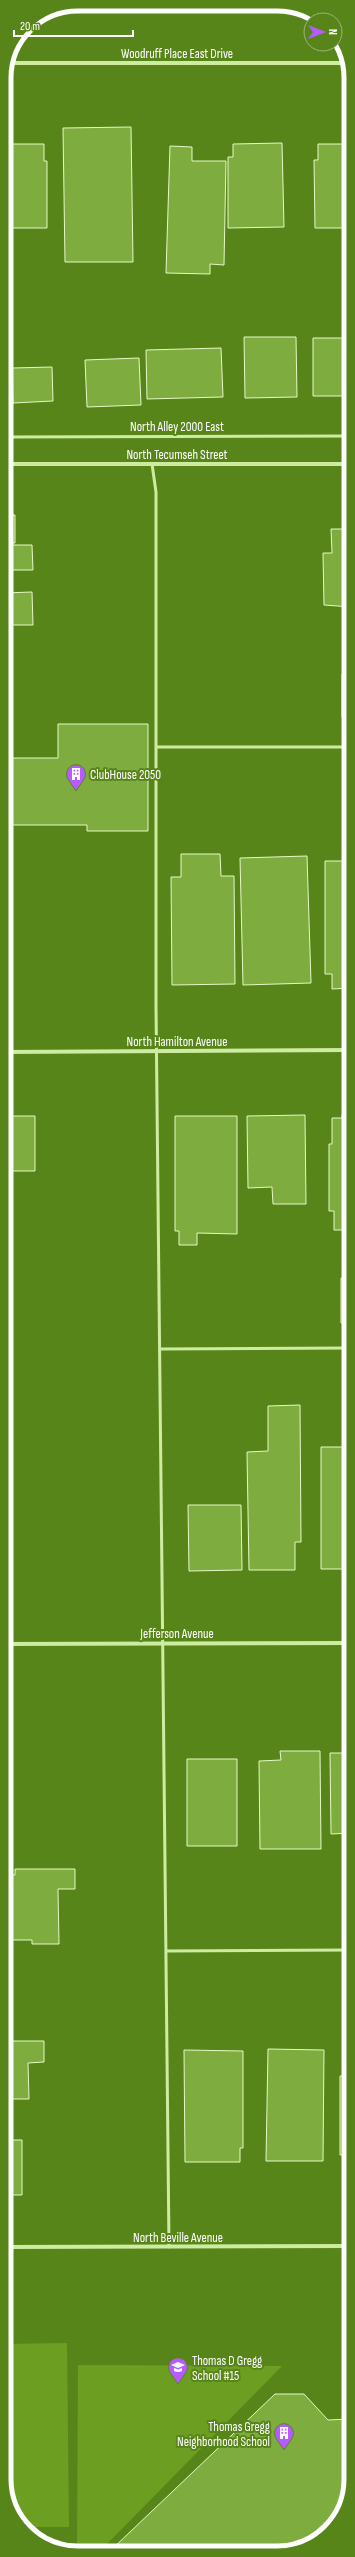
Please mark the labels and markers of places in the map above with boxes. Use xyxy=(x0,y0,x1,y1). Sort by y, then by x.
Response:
building icon: ClubHouse 2050 xyxy=(65,763,87,791)
place label: ClubHouse 2050 xyxy=(90,767,161,783)
place label: Thomas D Gregg School #15 xyxy=(192,2353,262,2384)
school or university icon: Thomas D Gregg School #15 xyxy=(167,2356,189,2384)
place label: Thomas Gregg Neighborhood School xyxy=(177,2419,270,2450)
building icon: Thomas Gregg Neighborhood School xyxy=(273,2422,295,2450)

